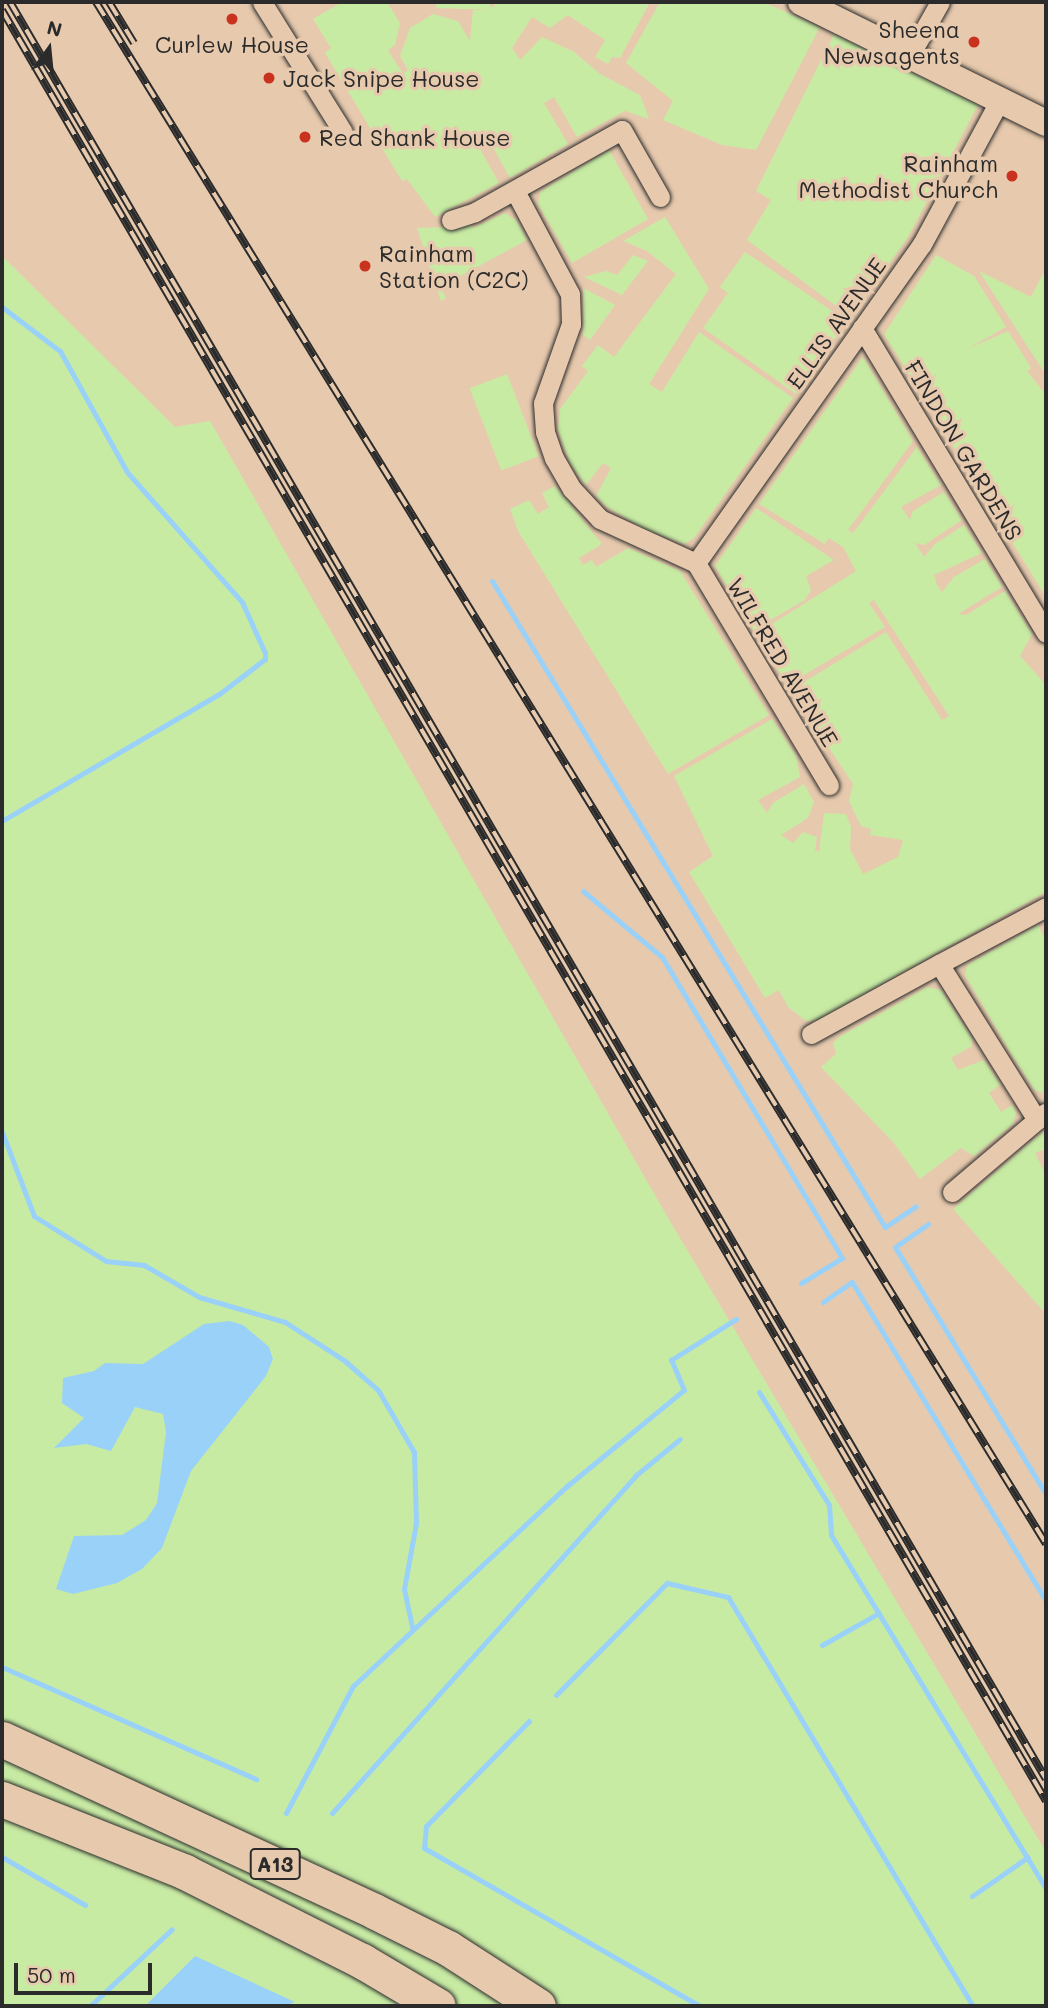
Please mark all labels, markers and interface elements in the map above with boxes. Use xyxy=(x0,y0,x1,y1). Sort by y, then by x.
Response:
marker: Curlew House xyxy=(224,11,240,27)
north arrow xyxy=(14,14,84,84)
text: N xyxy=(44,14,65,42)
place label: Sheena Newsagents xyxy=(824,15,960,69)
place label: Curlew House xyxy=(155,30,309,58)
marker: Sheena Newsagents xyxy=(966,34,982,50)
place label: Jack Snipe House xyxy=(283,64,480,92)
marker: Jack Snipe House xyxy=(261,70,277,86)
place label: Red Shank House xyxy=(319,123,511,151)
marker: Red Shank House xyxy=(297,129,313,145)
place label: Rainham Methodist Church xyxy=(798,149,998,203)
marker: Rainham Methodist Church xyxy=(1004,168,1020,184)
place label: Rainham Station (C2C) xyxy=(379,239,529,293)
street label: ELLIS AVENUE xyxy=(781,252,891,394)
marker: Rainham Station (C2C) xyxy=(357,258,373,274)
street label: FINDON GARDENS xyxy=(899,355,1029,545)
street label: WILFRED AVENUE xyxy=(722,573,844,751)
road number: A13 xyxy=(249,1846,301,1882)
scale bar xyxy=(18,1948,156,1992)
text: 50 m xyxy=(27,1961,76,1988)

